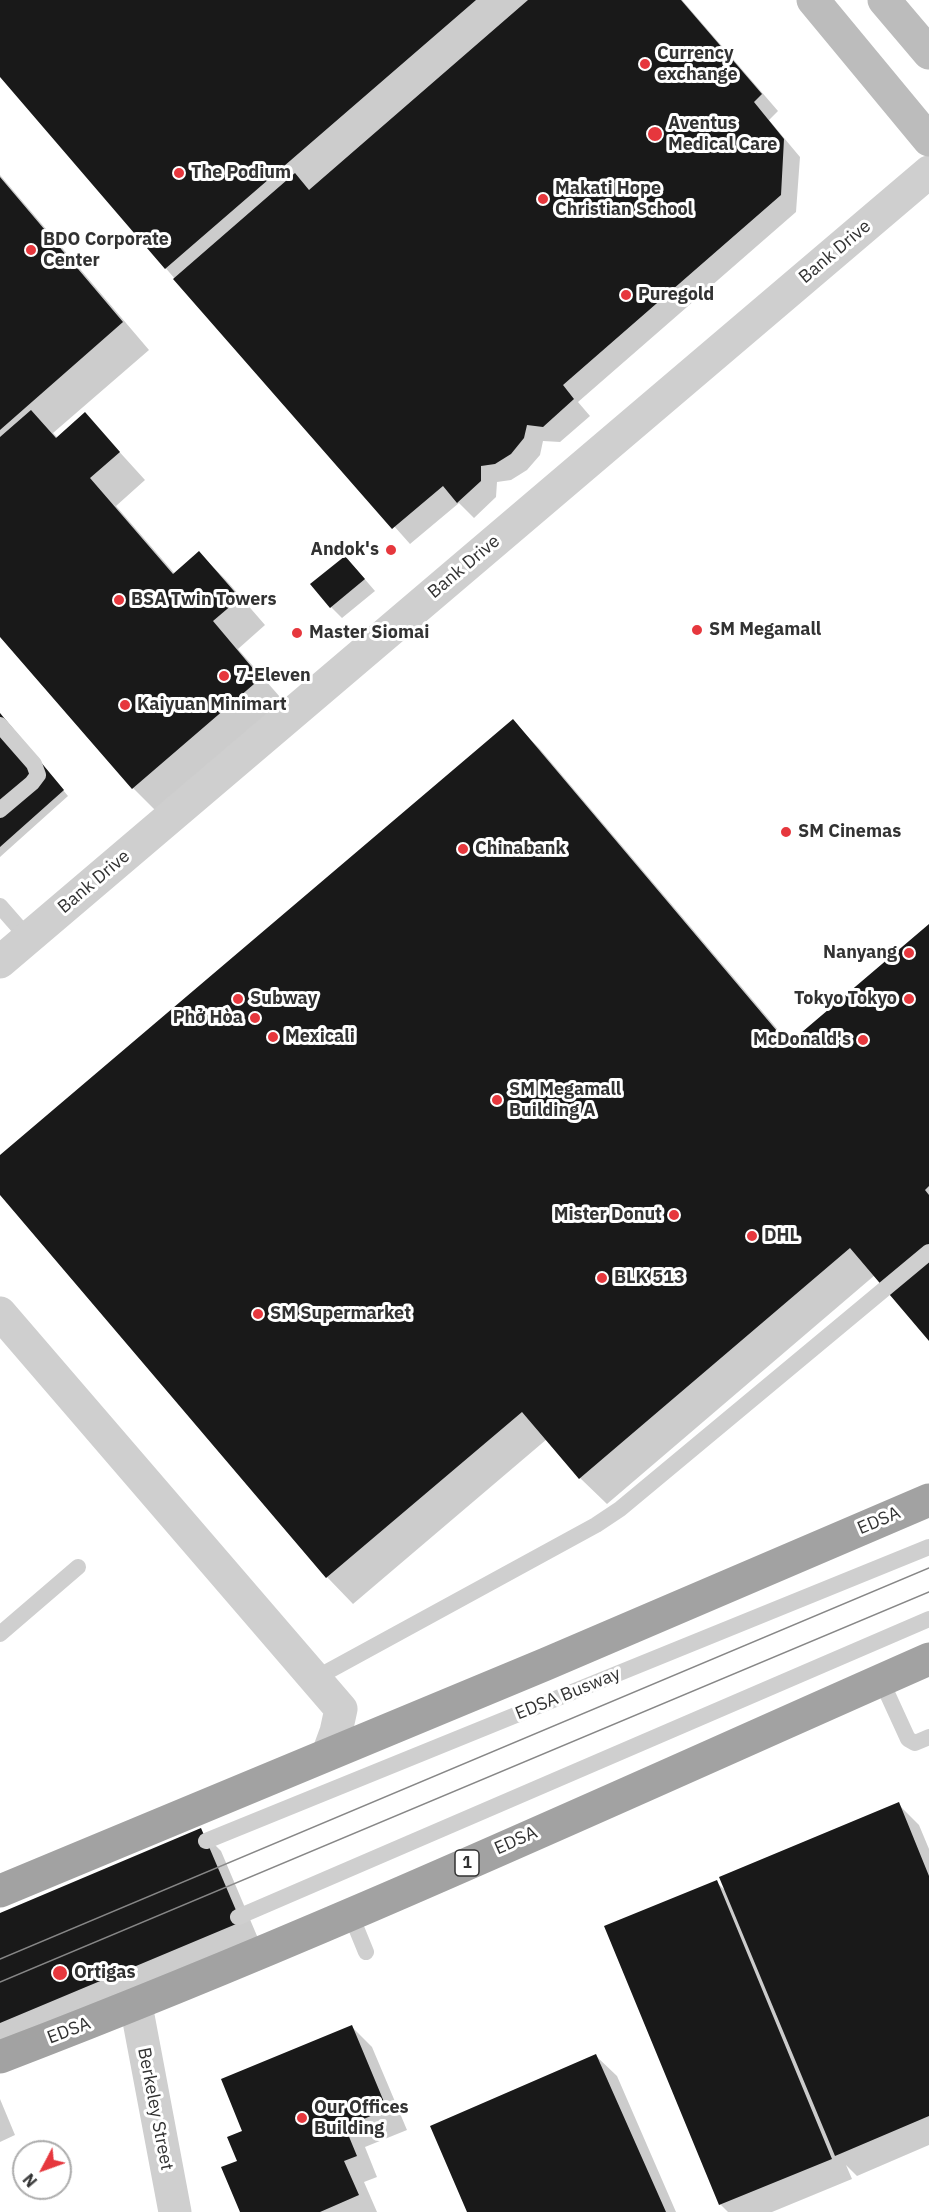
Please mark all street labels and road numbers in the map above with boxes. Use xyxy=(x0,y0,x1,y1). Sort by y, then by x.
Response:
street label: Bank Drive xyxy=(795,216,875,288)
street label: Bank Drive xyxy=(424,531,504,603)
street label: Bank Drive xyxy=(54,846,134,918)
street label: EDSA xyxy=(854,1502,904,1540)
street label: EDSA Busway xyxy=(512,1663,624,1725)
street label: EDSA xyxy=(491,1822,541,1860)
road number: 1 xyxy=(455,1850,479,1876)
street label: EDSA xyxy=(44,2013,94,2049)
street label: Berkeley Street xyxy=(133,2046,177,2172)

